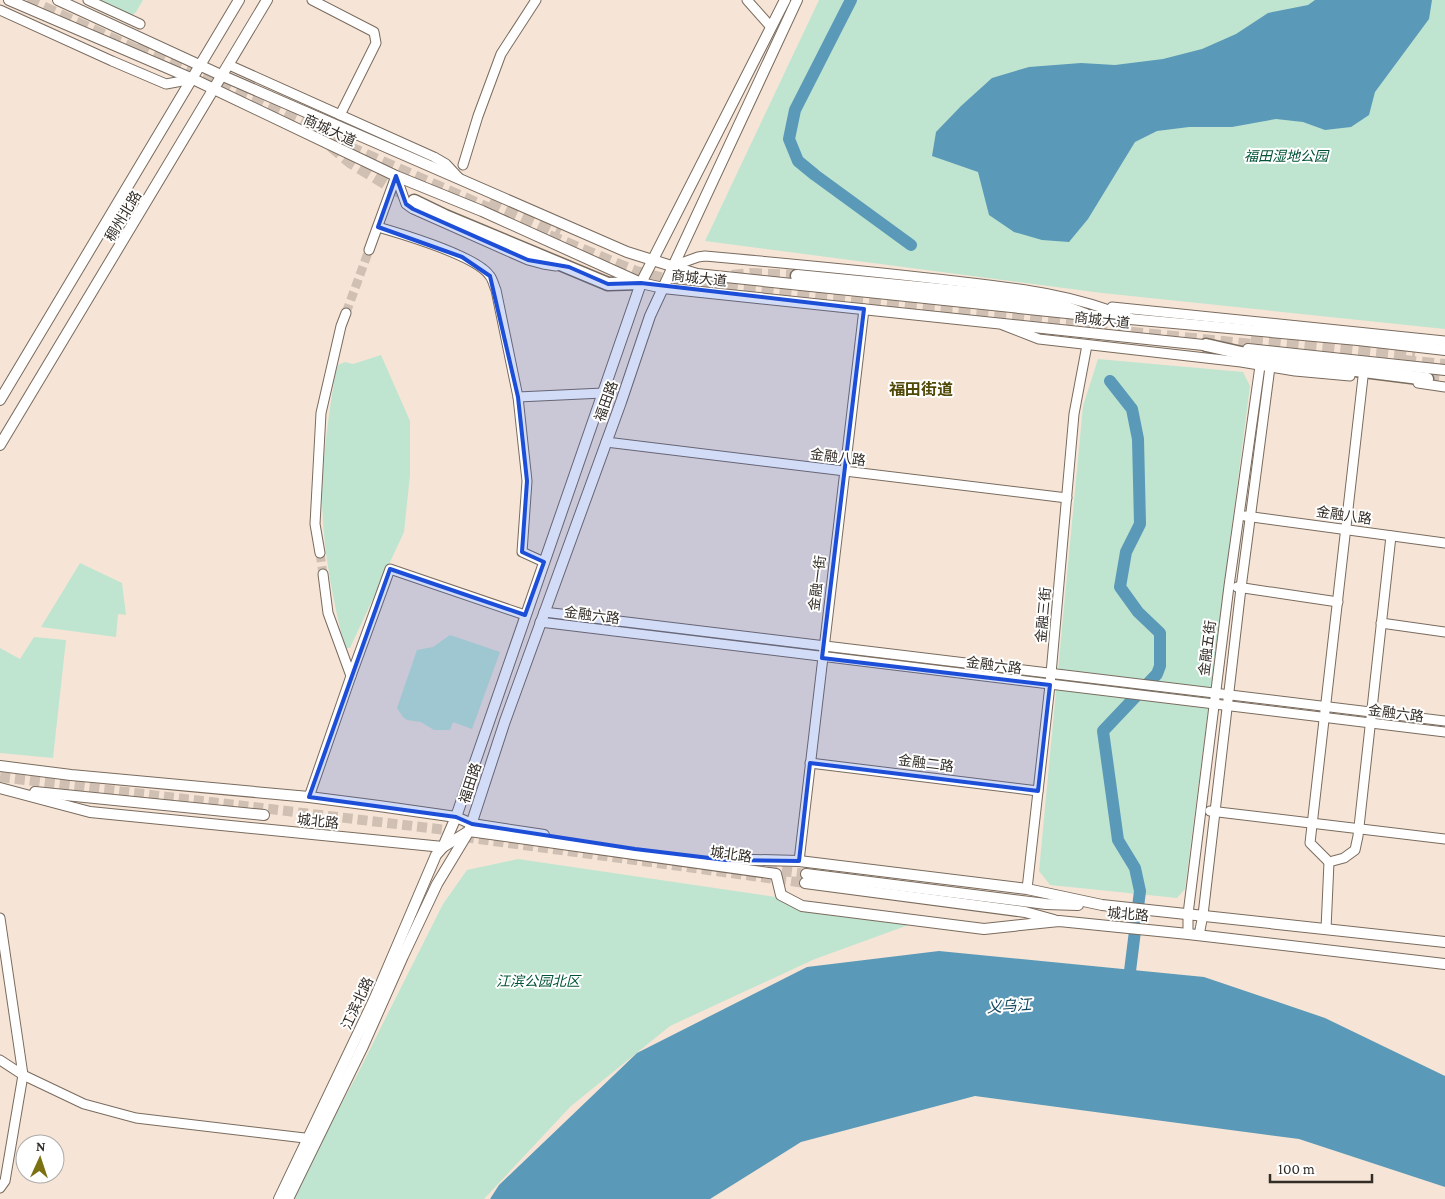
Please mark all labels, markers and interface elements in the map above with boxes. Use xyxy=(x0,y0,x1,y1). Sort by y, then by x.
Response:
street label: 商城大道 xyxy=(301,111,359,149)
park label: 福田湿地公园 xyxy=(1244,148,1330,164)
street label: 稠州北路 xyxy=(102,188,144,244)
street label: 商城大道 xyxy=(670,267,728,289)
street label: 商城大道 xyxy=(1073,309,1131,331)
street label: 福田路 xyxy=(591,379,621,423)
district label: 福田街道 xyxy=(889,381,953,398)
street label: 金融八路 xyxy=(809,446,867,468)
street label: 金融八路 xyxy=(1315,503,1373,527)
street label: 金融一街 xyxy=(806,554,828,612)
street label: 金融三街 xyxy=(1033,586,1053,644)
street label: 金融六路 xyxy=(563,604,621,626)
street label: 金融五街 xyxy=(1196,619,1218,677)
street label: 金融六路 xyxy=(965,654,1023,676)
street label: 金融六路 xyxy=(1367,702,1425,724)
street label: 金融二路 xyxy=(897,752,955,774)
street label: 福田路 xyxy=(456,761,484,805)
street label: 城北路 xyxy=(296,811,340,831)
street label: 城北路 xyxy=(709,843,753,865)
street label: 城北路 xyxy=(1106,904,1150,924)
park label: 江滨公园北区 xyxy=(496,973,582,989)
street label: 江滨北路 xyxy=(338,974,376,1032)
water label: 义乌江 xyxy=(986,996,1034,1016)
north arrow xyxy=(15,1134,65,1184)
text: N xyxy=(35,1138,46,1154)
scale bar xyxy=(1270,1152,1372,1184)
text: 100 m xyxy=(1278,1161,1315,1177)

